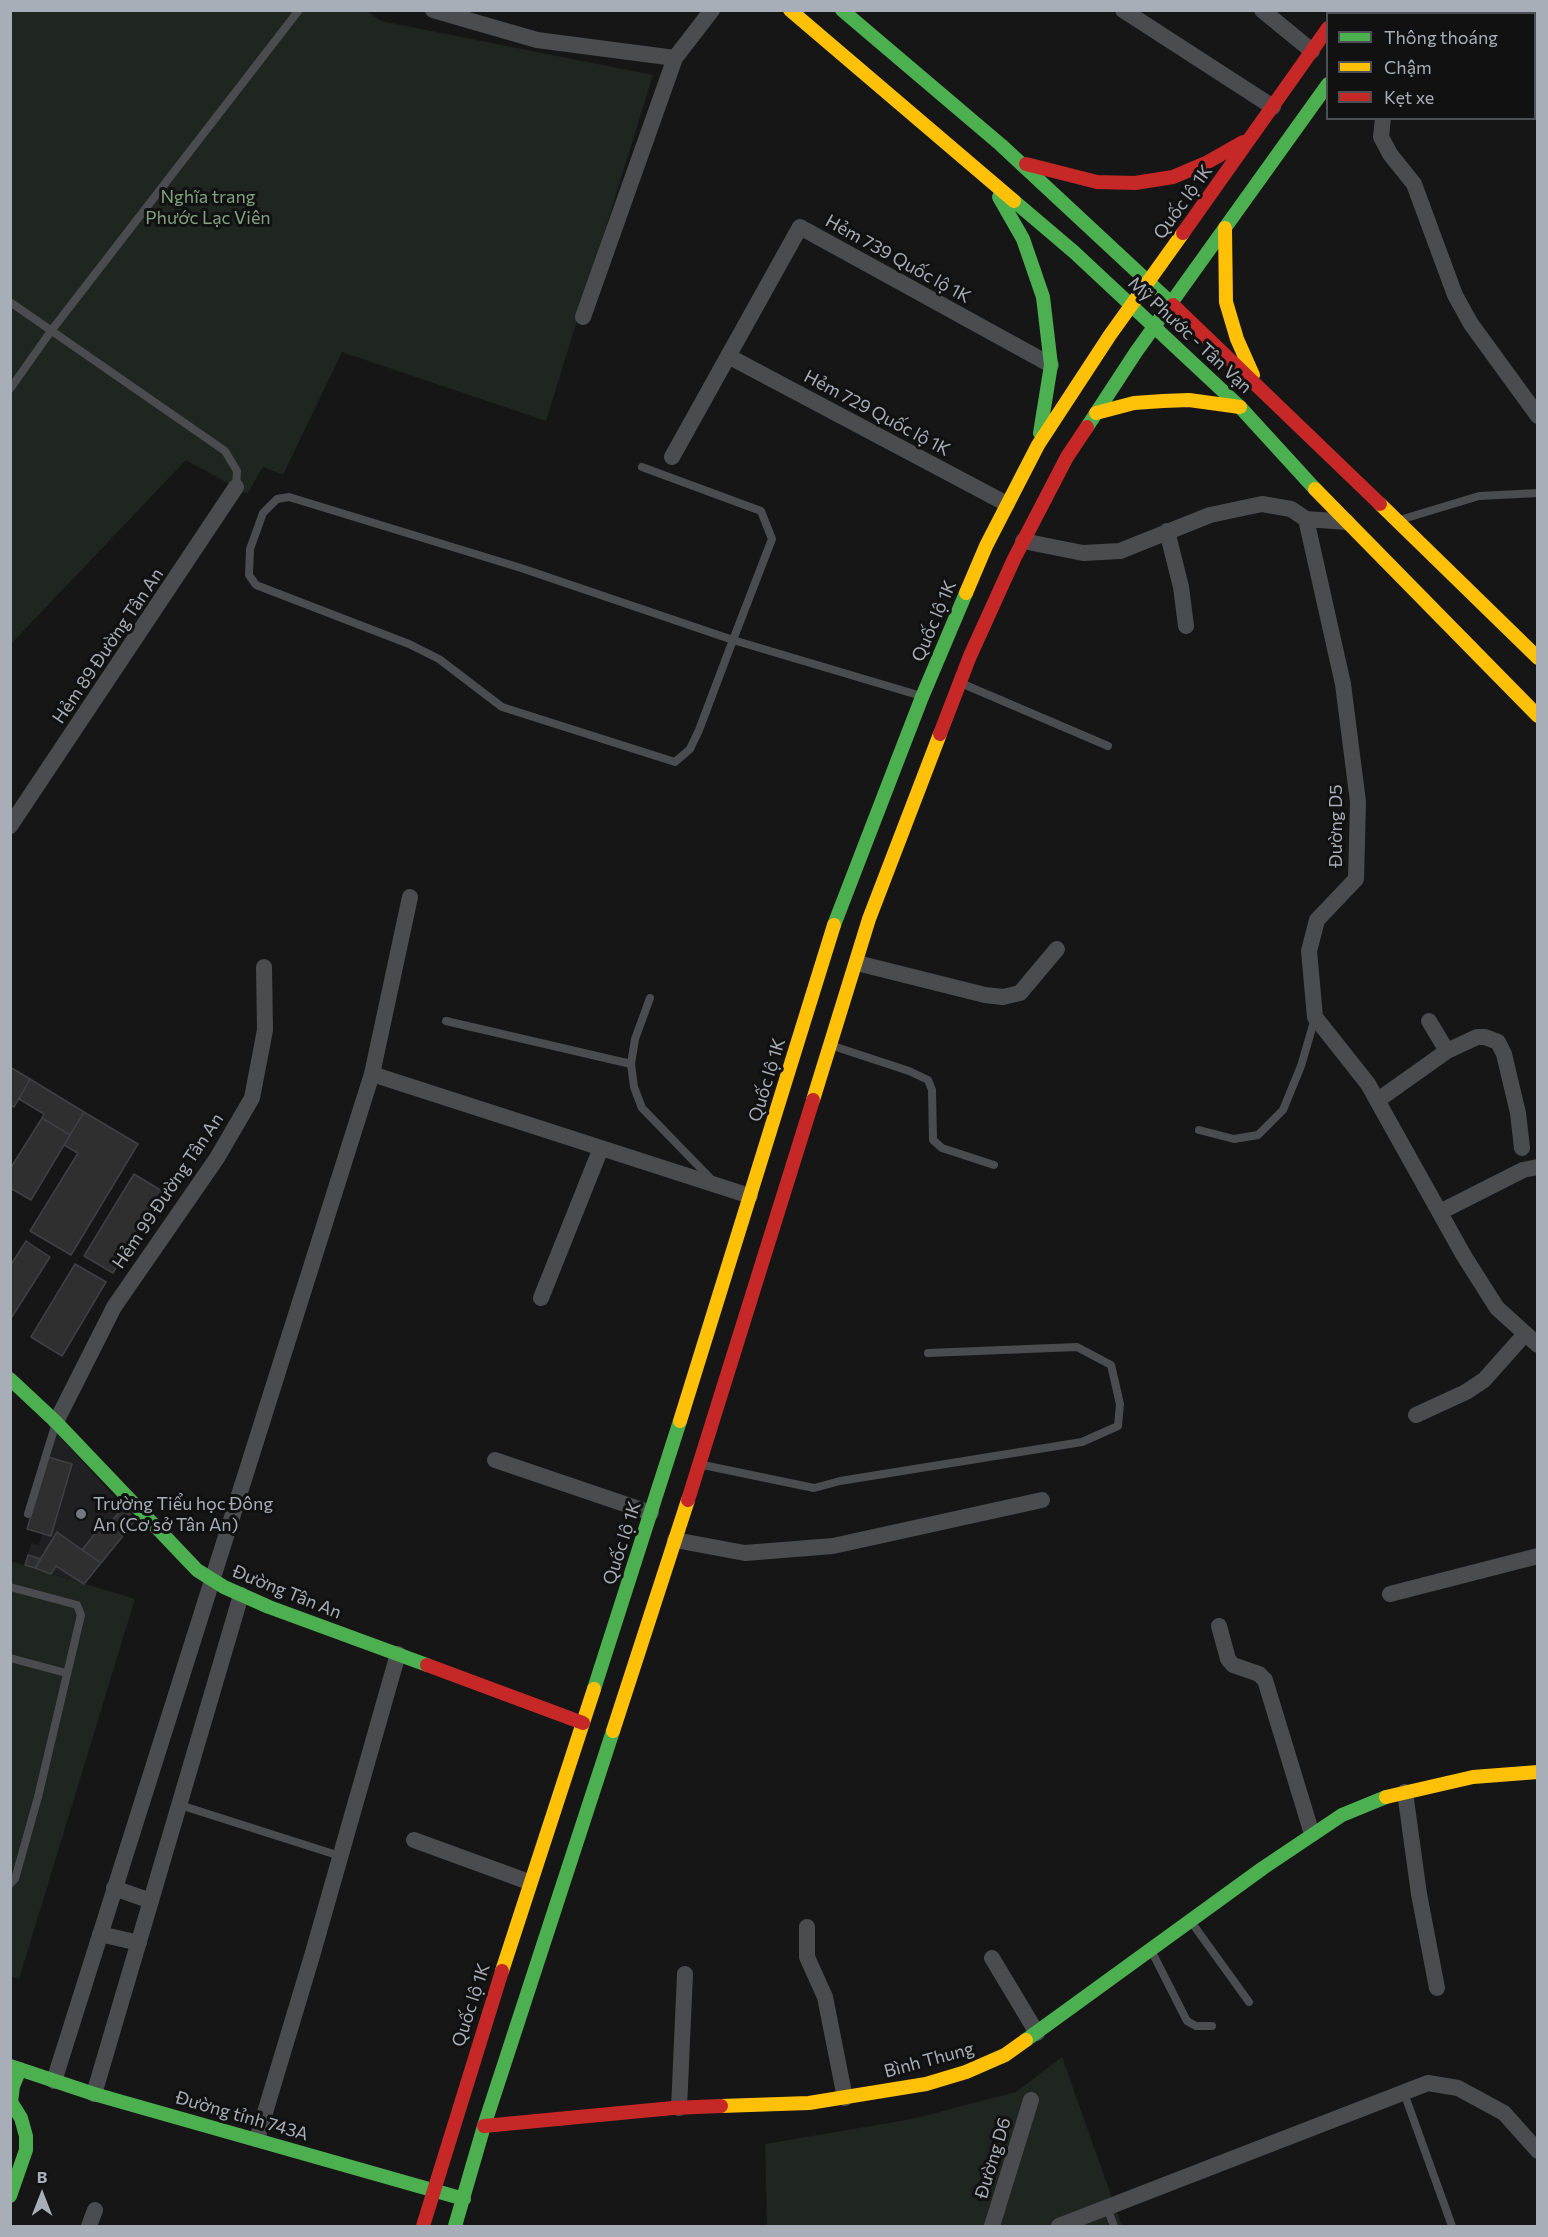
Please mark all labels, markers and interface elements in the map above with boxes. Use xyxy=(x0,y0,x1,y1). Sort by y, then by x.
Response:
legend xyxy=(1326,12,1536,120)
text: Thông thoáng xyxy=(1384,26,1498,48)
text: Chậm xyxy=(1384,56,1432,78)
text: Kẹt xe xyxy=(1384,86,1434,108)
street label: Quốc lộ 1K xyxy=(1149,161,1217,243)
park label: Nghĩa trang Phước Lạc Viên xyxy=(145,186,271,228)
street label: Hẻm 739 Quốc lộ 1K xyxy=(822,210,974,308)
street label: Mỹ Phước - Tân Vạn xyxy=(1124,272,1256,398)
street label: Hẻm 729 Quốc lộ 1K xyxy=(800,365,954,461)
street label: Hẻm 89 Đường Tân An xyxy=(48,564,168,728)
street label: Quốc lộ 1K xyxy=(907,577,961,665)
street label: Đường D5 xyxy=(1325,784,1347,868)
street label: Quốc lộ 1K xyxy=(744,1036,790,1124)
street label: Hẻm 99 Đường Tân An xyxy=(108,1109,228,1273)
place label: Trường Tiểu học Đông An (Cơ sở Tân An) xyxy=(93,1493,273,1536)
street label: Quốc lộ 1K xyxy=(598,1499,646,1587)
marker: Trường Tiểu học Đông An (Cơ sở Tân An) xyxy=(74,1507,88,1521)
street label: Đường Tân An xyxy=(229,1560,345,1624)
street label: Quốc lộ 1K xyxy=(447,1961,495,2049)
street label: Bình Thung xyxy=(882,2038,976,2082)
street label: Đường tỉnh 743A xyxy=(173,2087,311,2145)
street label: Đường D6 xyxy=(970,2115,1016,2201)
north arrow xyxy=(12,2165,72,2225)
text: B xyxy=(37,2167,47,2186)

